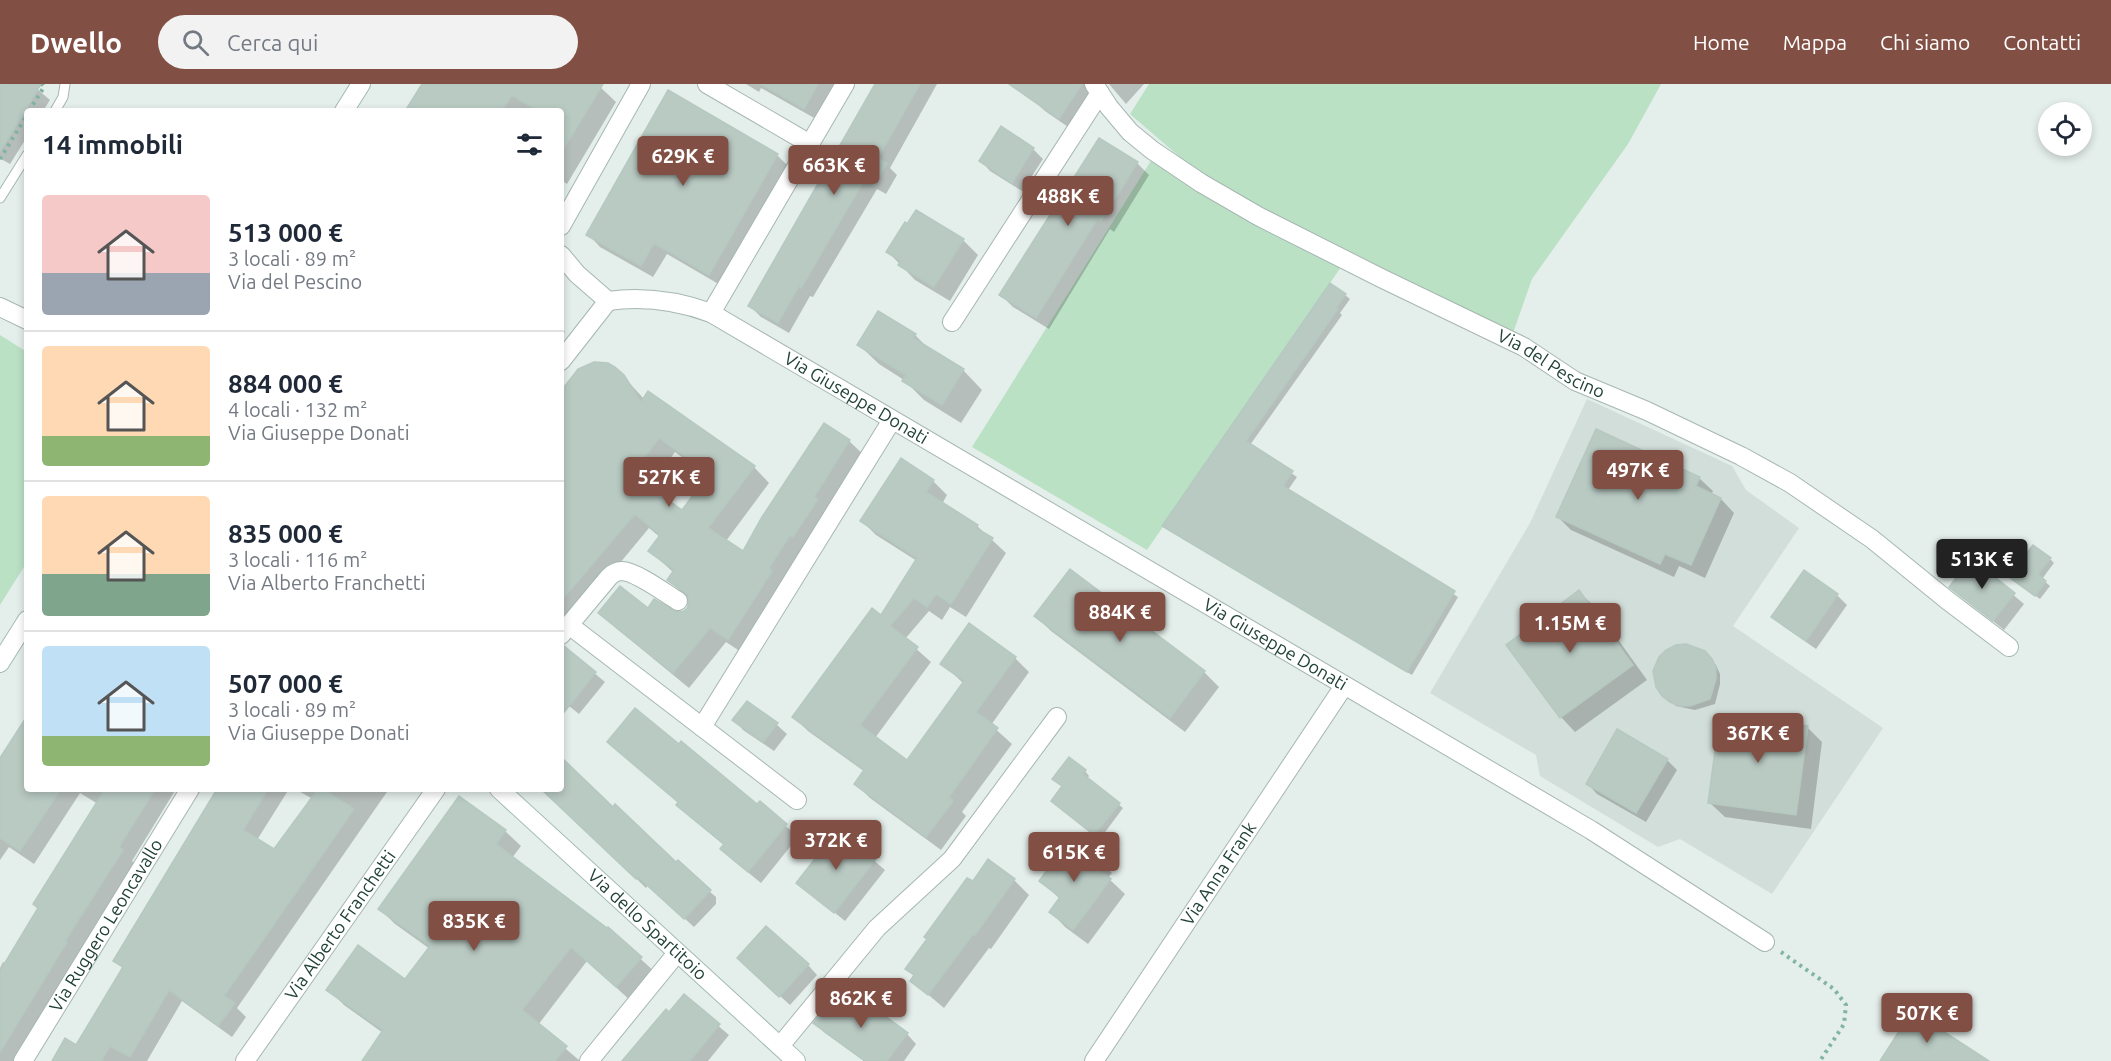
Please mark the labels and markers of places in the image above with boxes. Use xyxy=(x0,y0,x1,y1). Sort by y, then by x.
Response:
pin: 629K € xyxy=(634,136,732,187)
pin: 663K € xyxy=(785,145,883,196)
pin: 488K € xyxy=(1019,176,1117,227)
pin: 497K € xyxy=(1589,450,1687,501)
pin: 527K € xyxy=(620,457,718,508)
pin: 513K € xyxy=(1933,539,2031,590)
pin: 884K € xyxy=(1071,592,1169,643)
pin: 1.15M € xyxy=(1515,603,1625,654)
pin: 367K € xyxy=(1709,713,1807,764)
pin: 372K € xyxy=(787,820,885,871)
pin: 615K € xyxy=(1025,832,1123,883)
pin: 835K € xyxy=(425,901,523,952)
pin: 862K € xyxy=(812,978,910,1029)
pin: 507K € xyxy=(1878,993,1976,1044)

